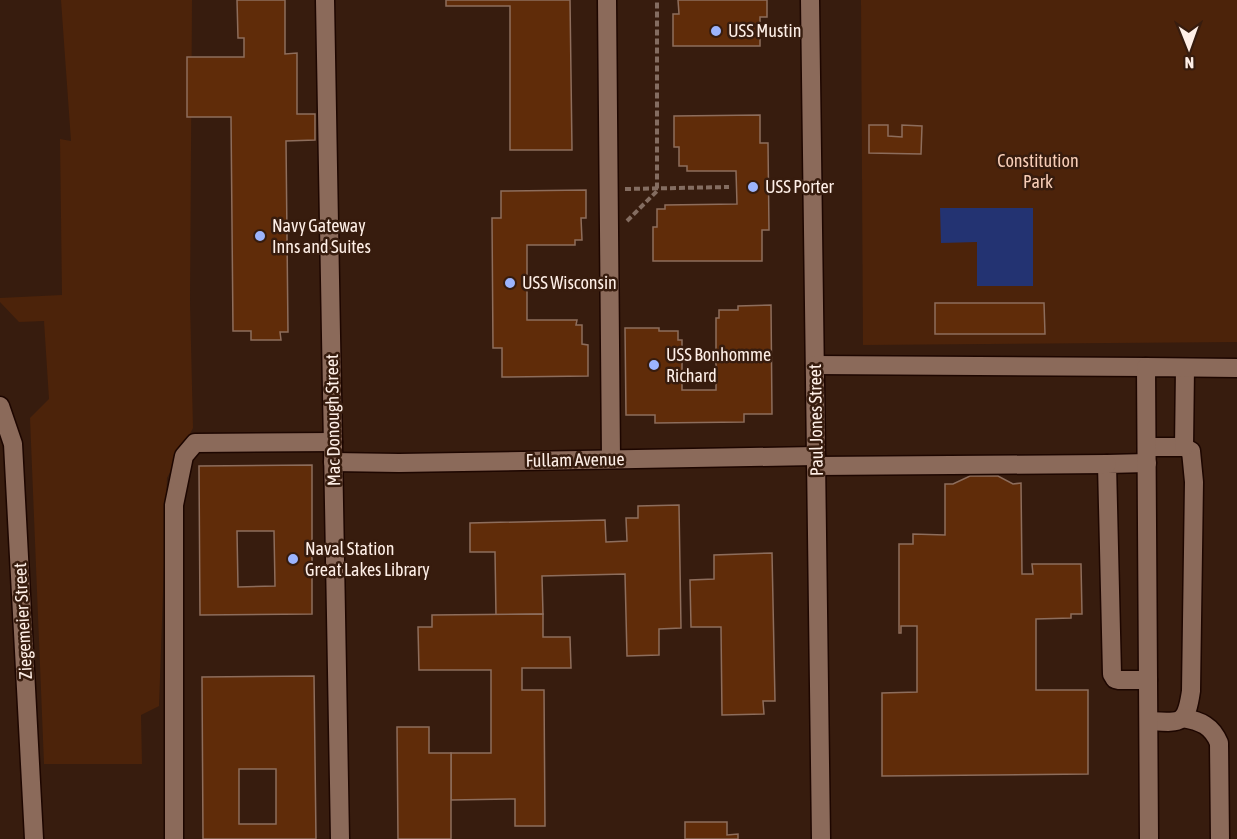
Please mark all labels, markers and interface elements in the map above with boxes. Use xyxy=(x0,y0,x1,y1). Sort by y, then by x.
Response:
north arrow xyxy=(1159,18,1219,78)
place label: USS Mustin xyxy=(728,20,801,41)
marker: USS Mustin xyxy=(709,24,723,38)
text: N xyxy=(1184,54,1194,72)
park label: Constitution Park xyxy=(997,150,1079,192)
place label: USS Porter xyxy=(765,176,835,197)
marker: USS Porter xyxy=(746,180,760,194)
place label: Navy Gateway Inns and Suites xyxy=(272,215,371,257)
marker: Navy Gateway Inns and Suites xyxy=(253,229,267,243)
place label: USS Wisconsin xyxy=(522,272,617,293)
marker: USS Wisconsin xyxy=(503,276,517,290)
place label: USS Bonhomme Richard xyxy=(666,344,771,386)
street label: Mac Donough Street xyxy=(321,354,344,486)
marker: USS Bonhomme Richard xyxy=(647,358,661,372)
street label: Paul Jones Street xyxy=(804,364,827,476)
street label: Fullam Avenue xyxy=(525,448,625,471)
place label: Naval Station Great Lakes Library xyxy=(305,538,430,580)
marker: Naval Station Great Lakes Library xyxy=(286,552,300,566)
street label: Ziegemeier Street xyxy=(9,562,36,680)

